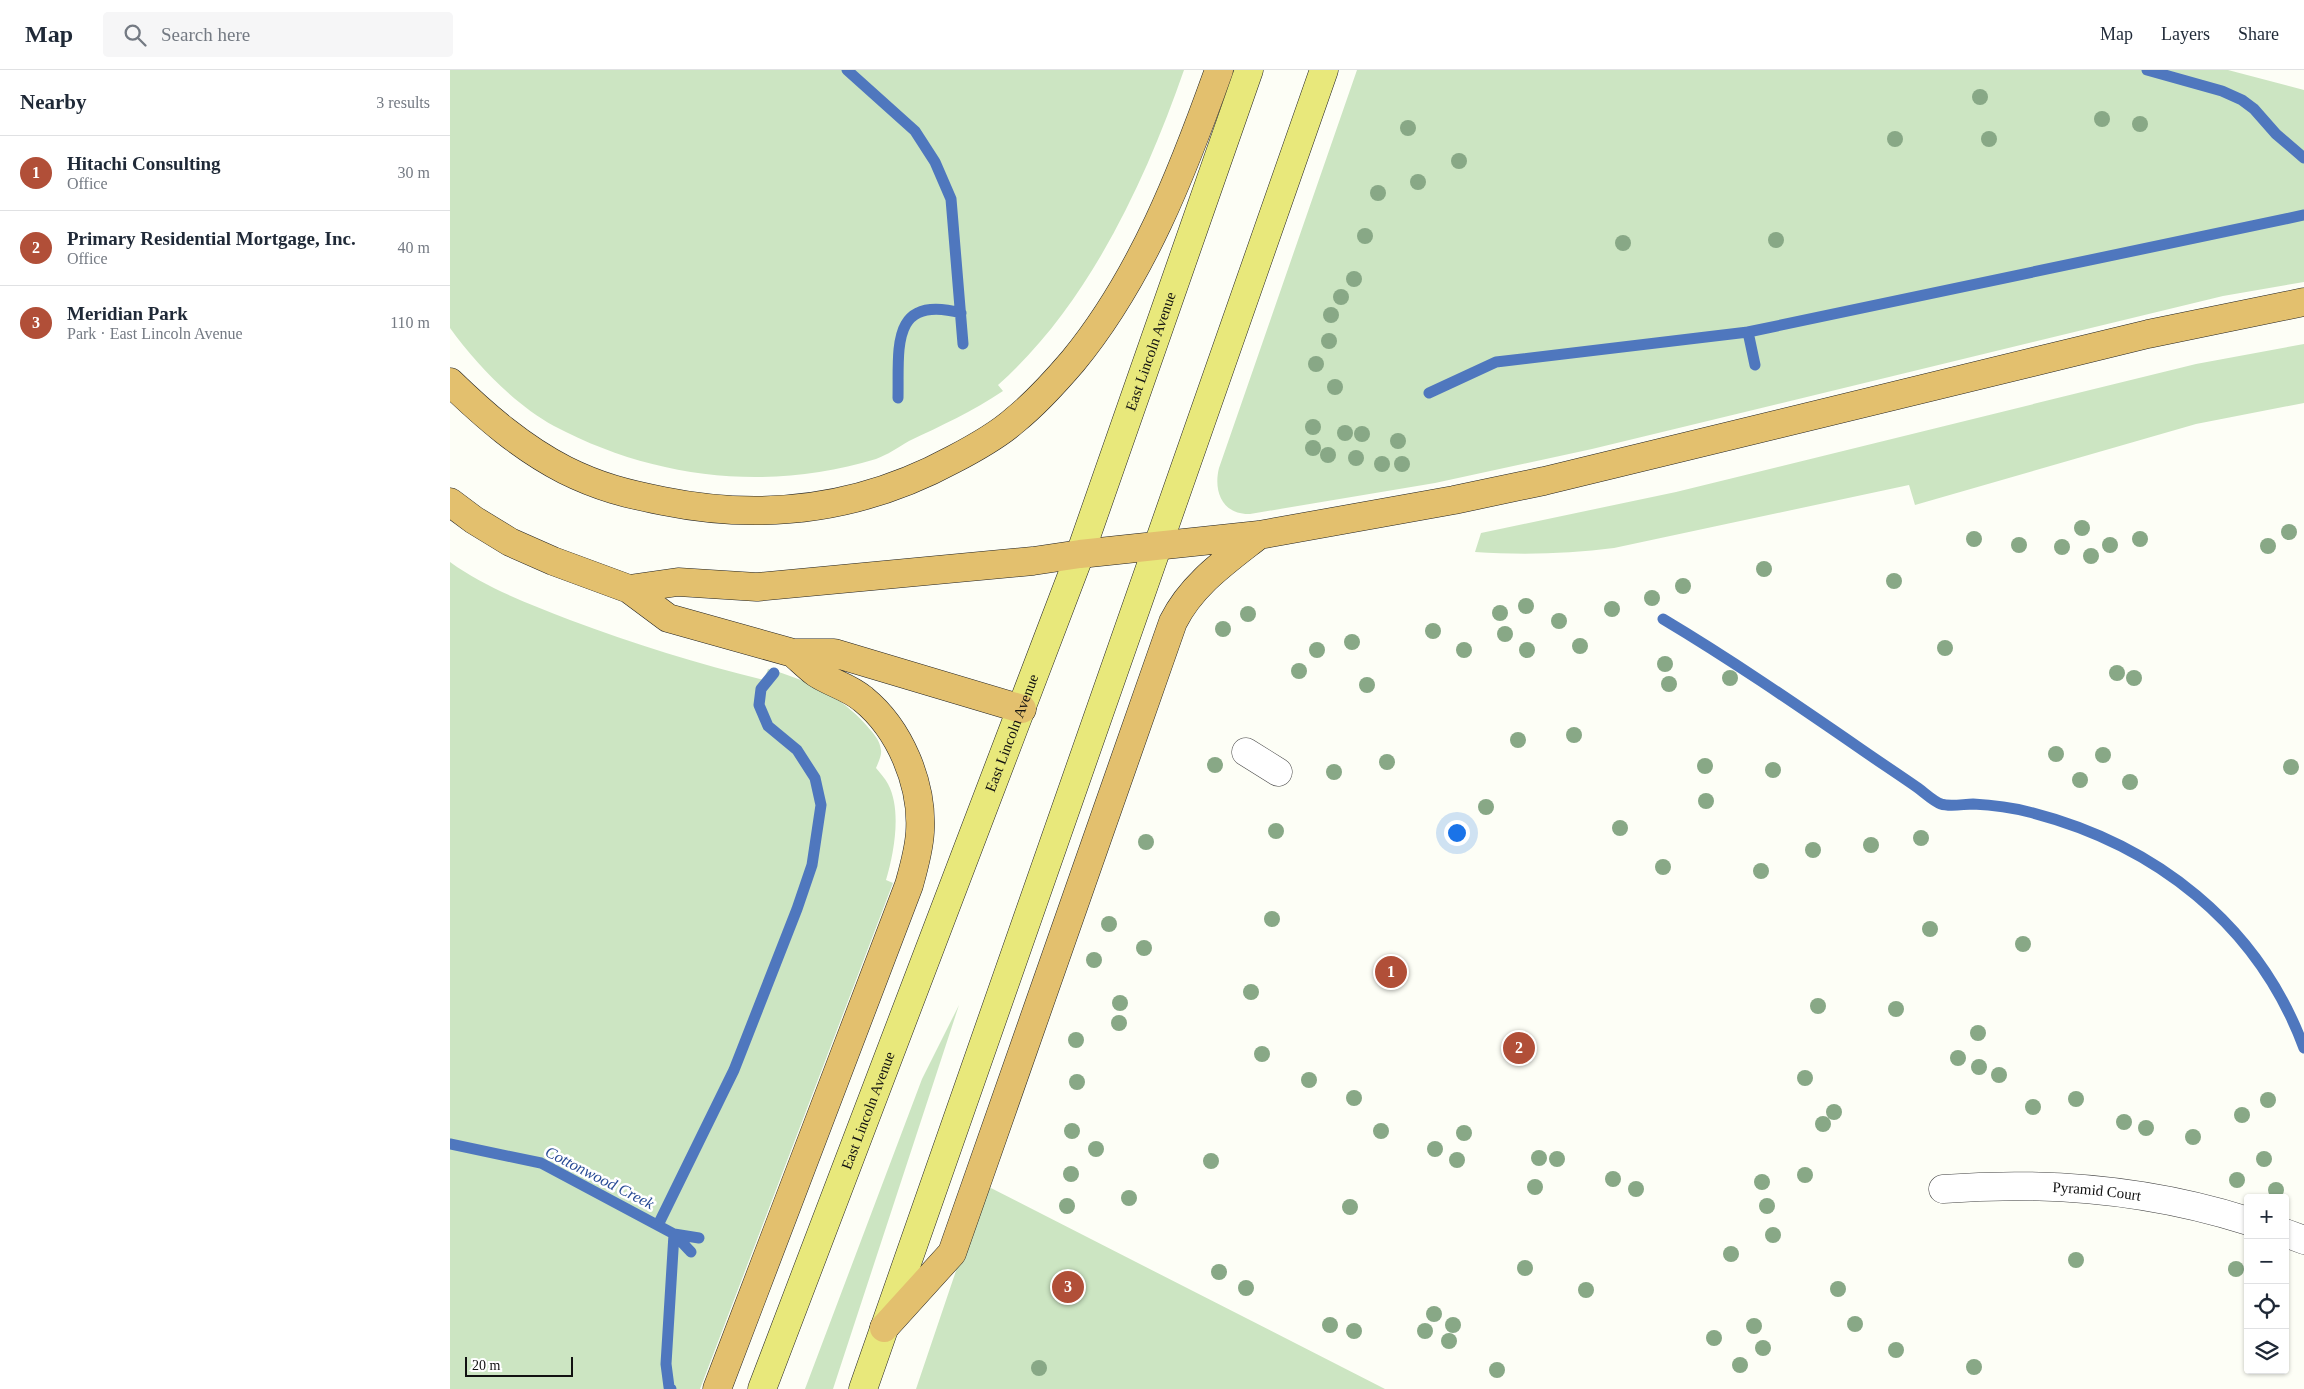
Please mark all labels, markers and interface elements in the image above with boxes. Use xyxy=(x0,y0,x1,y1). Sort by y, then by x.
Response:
search box xyxy=(103,12,453,57)
text: Map xyxy=(25,21,73,47)
icon: search xyxy=(121,21,149,49)
text: Search here xyxy=(161,24,250,45)
text: Map xyxy=(2100,24,2133,44)
text: Layers xyxy=(2161,24,2210,44)
text: Share xyxy=(2238,24,2279,44)
text: Nearby xyxy=(20,90,87,114)
text: 3 results xyxy=(376,94,430,111)
text: Hitachi Consulting xyxy=(67,153,221,174)
text: 1 xyxy=(32,164,40,181)
text: 30 m xyxy=(398,164,430,181)
text: Office xyxy=(67,175,108,192)
text: Primary Residential Mortgage, Inc. xyxy=(67,228,356,249)
text: 2 xyxy=(32,239,40,256)
text: 40 m xyxy=(398,239,430,256)
text: Office xyxy=(67,250,108,267)
street label: East Lincoln Avenue xyxy=(1123,290,1179,413)
text: Meridian Park xyxy=(67,303,188,324)
text: 3 xyxy=(32,314,40,331)
text: 110 m xyxy=(390,314,430,331)
text: Park · East Lincoln Avenue xyxy=(67,325,243,342)
street label: East Lincoln Avenue xyxy=(982,671,1042,794)
your location xyxy=(1444,820,1470,846)
pin: 1 xyxy=(1375,953,1407,991)
pin: 2 xyxy=(1503,1029,1535,1067)
street label: East Lincoln Avenue xyxy=(838,1049,898,1172)
water label: Cottonwood Creek xyxy=(543,1143,658,1213)
street label: Pyramid Court xyxy=(2052,1179,2143,1204)
map controls xyxy=(2244,1194,2289,1374)
button: + xyxy=(2244,1194,2289,1239)
button: − xyxy=(2244,1239,2289,1284)
pin: 3 xyxy=(1052,1268,1084,1306)
button: locate xyxy=(2244,1284,2289,1329)
button: layers xyxy=(2244,1329,2289,1374)
scale bar xyxy=(465,1354,572,1377)
text: 20 m xyxy=(472,1358,500,1373)

